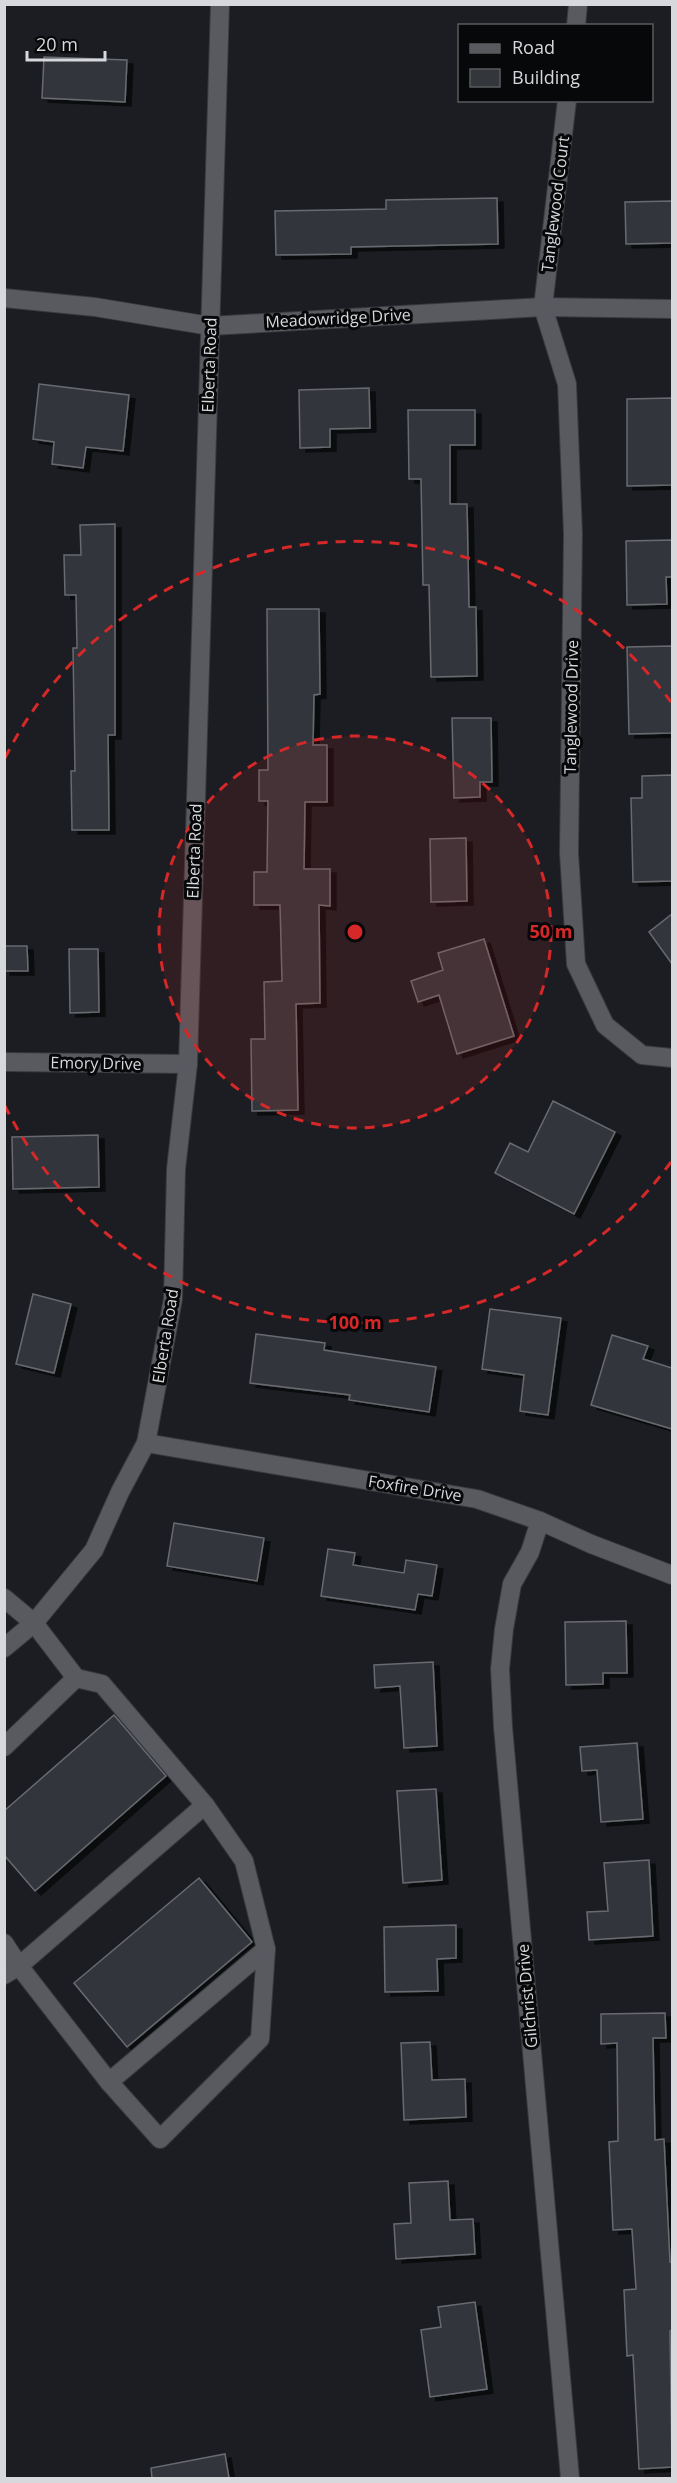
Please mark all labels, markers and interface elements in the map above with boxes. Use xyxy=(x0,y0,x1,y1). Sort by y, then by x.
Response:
scale bar xyxy=(27,24,105,62)
legend xyxy=(458,24,653,102)
text: 20 m xyxy=(36,32,78,56)
text: Road xyxy=(512,35,555,59)
text: Building xyxy=(512,65,580,89)
street label: Tanglewood Court xyxy=(536,135,574,273)
street label: Meadowridge Drive xyxy=(265,303,411,333)
street label: Elberta Road xyxy=(196,317,222,413)
street label: Tanglewood Drive xyxy=(559,640,583,774)
street label: Elberta Road xyxy=(181,803,207,899)
text: 50 m xyxy=(530,919,572,943)
centre of rings xyxy=(345,922,365,942)
street label: Emory Drive xyxy=(50,1051,142,1075)
street label: Elberta Road xyxy=(147,1287,183,1385)
text: 100 m xyxy=(328,1310,382,1334)
street label: Foxfire Drive xyxy=(367,1470,463,1506)
street label: Gilchrist Drive xyxy=(511,1943,543,2049)

